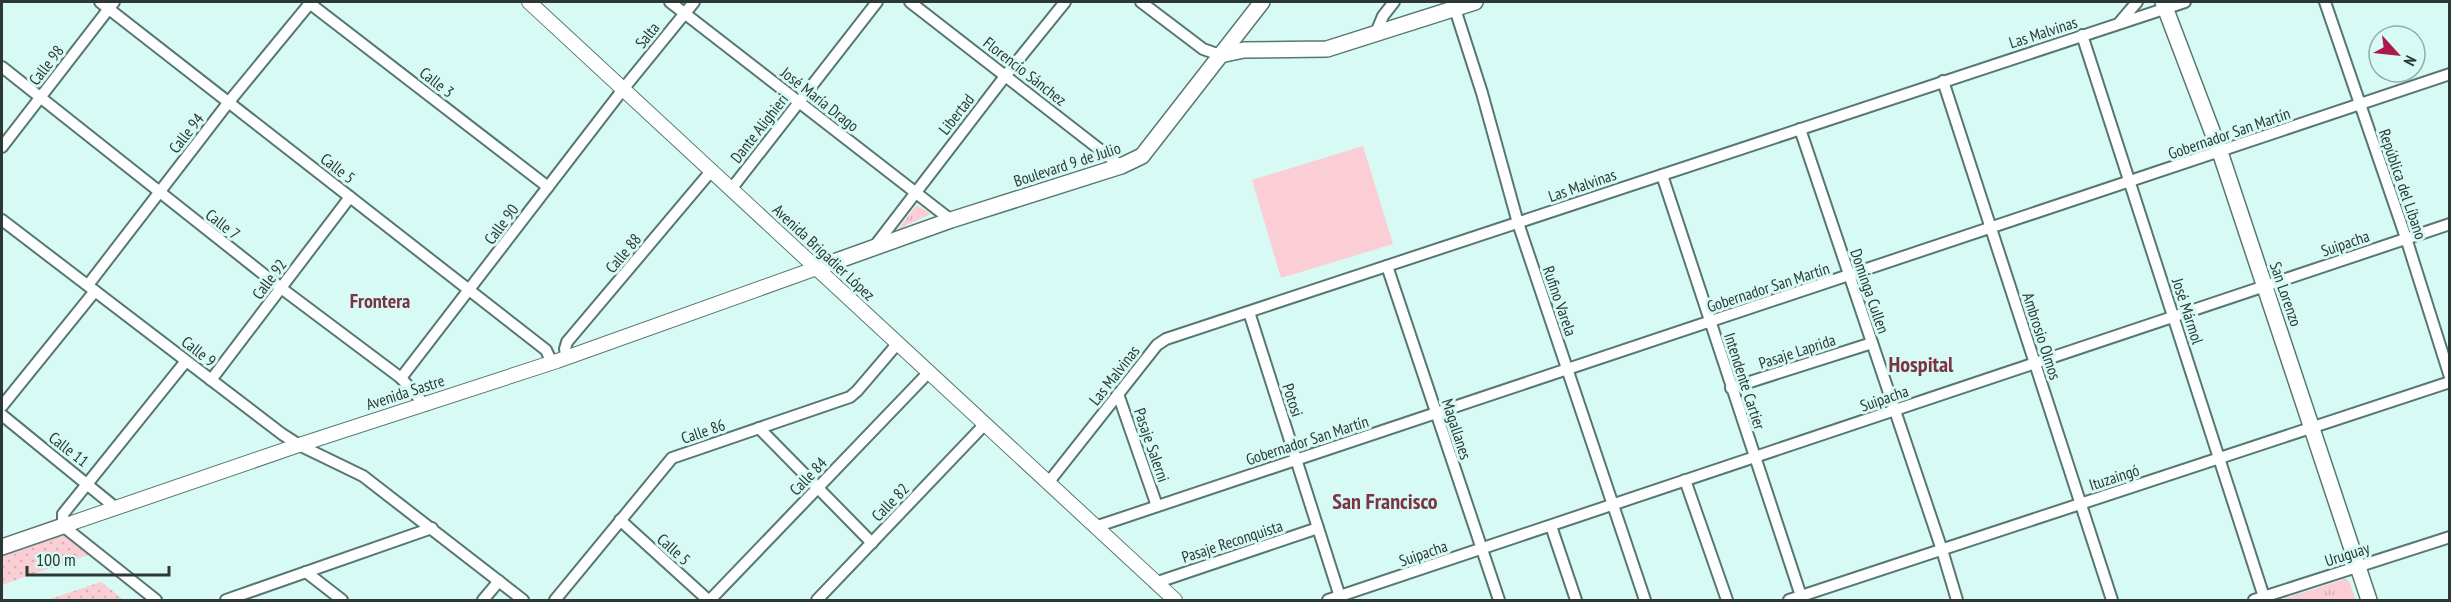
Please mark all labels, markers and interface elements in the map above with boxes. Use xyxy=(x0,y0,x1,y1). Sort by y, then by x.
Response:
street label: Las Malvinas xyxy=(2006,12,2080,52)
street label: Salta xyxy=(630,18,664,52)
north arrow xyxy=(2367,24,2427,84)
street label: Florencio Sánchez xyxy=(979,32,1071,110)
street label: Calle 98 xyxy=(24,41,68,89)
text: N xyxy=(2399,52,2421,69)
street label: Calle 3 xyxy=(416,62,458,102)
street label: José María Drago xyxy=(776,62,863,136)
street label: Dante Alighieri xyxy=(726,89,792,167)
street label: Libertad xyxy=(934,90,978,138)
street label: Gobernador San Martín xyxy=(2165,103,2293,163)
street label: Calle 94 xyxy=(164,109,208,157)
street label: República del Líbano xyxy=(2375,126,2431,242)
street label: Boulevard 9 de Julio xyxy=(1011,137,1123,191)
street label: Calle 5 xyxy=(317,148,359,188)
street label: Las Malvinas xyxy=(1545,164,1619,206)
street label: Avenida Brigadier López xyxy=(769,199,879,305)
street label: Calle 90 xyxy=(479,200,523,248)
street label: Calle 7 xyxy=(202,204,244,244)
street label: Suipacha xyxy=(2318,225,2372,261)
street label: Calle 88 xyxy=(601,229,645,277)
street label: Dominga Cullen xyxy=(1846,246,1894,336)
street label: Calle 92 xyxy=(247,255,291,303)
street label: Gobernador San Martín xyxy=(1704,258,1832,316)
street label: San Lorenzo xyxy=(2266,259,2306,329)
street label: Rufino Varela xyxy=(1539,263,1581,339)
street label: José Mármol xyxy=(2168,275,2208,347)
district label: Frontera xyxy=(350,288,410,314)
street label: Ambrosio Olmos xyxy=(2018,290,2066,382)
street label: Pasaje Laprida xyxy=(1756,329,1838,373)
street label: Intendente Cartier xyxy=(1720,330,1770,433)
street label: Calle 9 xyxy=(178,331,220,371)
street label: Las Malvinas xyxy=(1084,341,1144,409)
district label: Hospital xyxy=(1889,350,1954,378)
street label: Avenida Sastre xyxy=(363,370,447,414)
street label: Suipacha xyxy=(1857,380,1911,416)
street label: Potosi xyxy=(1278,381,1308,419)
street label: Magallanes xyxy=(1438,396,1476,462)
street label: Pasaje Salerni xyxy=(1130,405,1174,485)
street label: Gobernador San Martín xyxy=(1243,411,1371,469)
street label: Calle 86 xyxy=(678,414,728,448)
street label: Calle 11 xyxy=(45,427,93,471)
street label: Calle 84 xyxy=(785,453,831,499)
street label: Ituzaingó xyxy=(2086,459,2142,494)
street label: Calle 82 xyxy=(867,479,913,525)
district label: San Francisco xyxy=(1332,487,1438,515)
street label: Pasaje Reconquista xyxy=(1179,515,1285,567)
street label: Calle 5 xyxy=(653,529,695,569)
street label: Suipacha xyxy=(1396,535,1450,571)
street label: Uruguay xyxy=(2322,537,2372,571)
scale bar xyxy=(27,539,170,577)
text: 100 m xyxy=(36,548,76,571)

